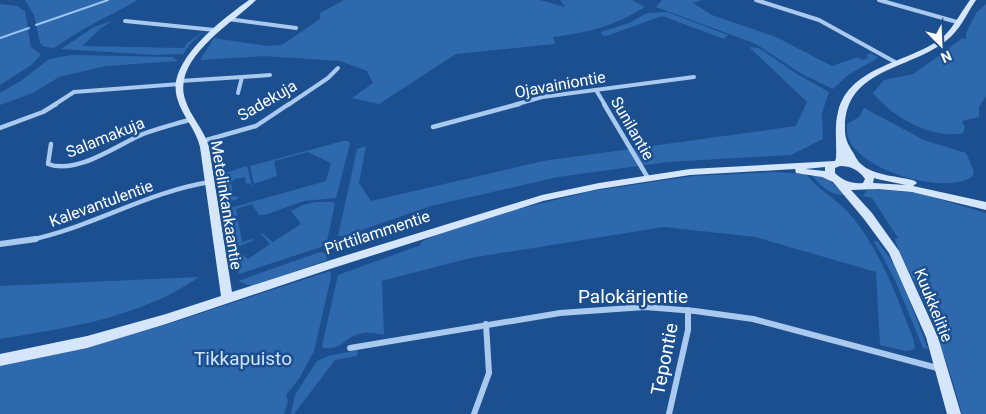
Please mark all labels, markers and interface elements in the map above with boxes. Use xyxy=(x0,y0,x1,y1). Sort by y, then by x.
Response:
north arrow xyxy=(916,20,966,70)
text: N xyxy=(939,48,954,66)
street label: Ojavainiontie xyxy=(513,67,607,102)
street label: Sadekuja xyxy=(234,76,300,125)
street label: Sunilantie xyxy=(607,93,658,163)
street label: Salamakuja xyxy=(63,113,147,162)
street label: Metelinkankaantie xyxy=(207,139,246,271)
street label: Kalevantulentie xyxy=(47,176,156,231)
street label: Pirttilammentie xyxy=(322,206,432,258)
street label: Kuukkelitie xyxy=(910,266,957,345)
street label: Palokärjentie xyxy=(578,285,688,308)
street label: Tepontie xyxy=(646,321,683,397)
park label: Tikkapuisto xyxy=(194,347,292,370)

